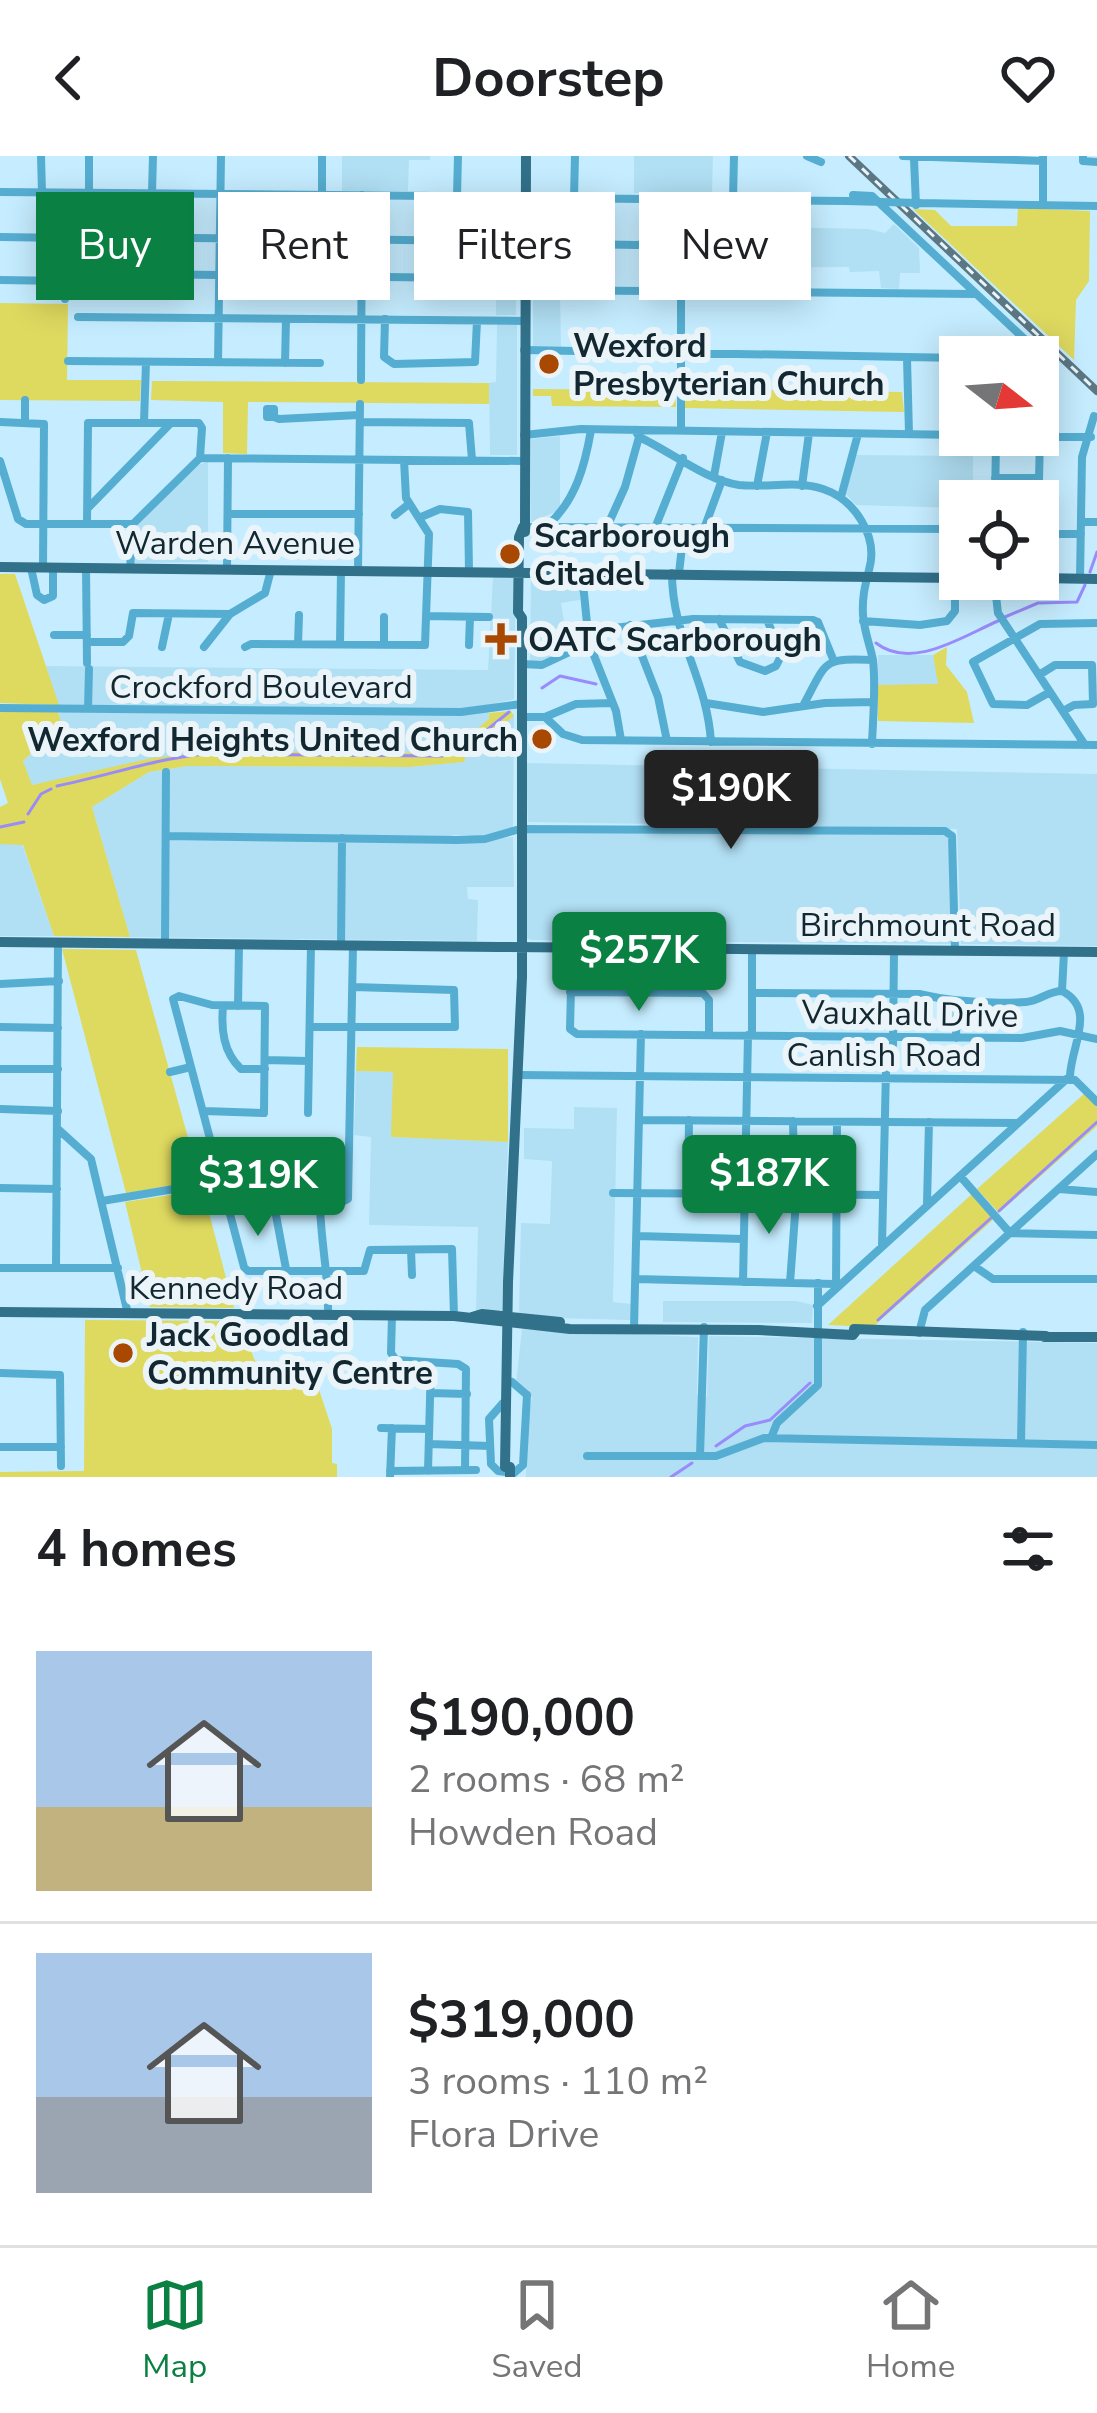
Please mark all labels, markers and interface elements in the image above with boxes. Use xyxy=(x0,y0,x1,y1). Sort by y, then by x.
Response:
text: Doorstep xyxy=(432,41,665,115)
icon: back xyxy=(36,45,102,111)
icon: heart xyxy=(995,45,1061,111)
chip: Buy xyxy=(36,192,194,300)
chip: Rent xyxy=(218,192,390,300)
chip: Filters xyxy=(414,192,615,300)
chip: New xyxy=(639,192,811,300)
place label: Wexford Presbyterian Church xyxy=(573,324,885,407)
north arrow xyxy=(939,336,1059,456)
map controls xyxy=(939,336,1059,600)
marker: Wexford Presbyterian Church xyxy=(536,351,562,377)
button: locate xyxy=(939,480,1059,600)
place label: Scarborough Citadel xyxy=(534,514,730,597)
street label: Warden Avenue xyxy=(115,521,355,566)
marker: Scarborough Citadel xyxy=(497,541,523,567)
place label: OATC Scarborough xyxy=(528,618,822,663)
marker: OATC Scarborough xyxy=(485,623,517,655)
street label: Crockford Boulevard xyxy=(109,665,413,710)
place label: Wexford Heights United Church xyxy=(27,718,518,763)
marker: Wexford Heights United Church xyxy=(529,726,555,752)
pin: $190K xyxy=(647,750,815,852)
text: $190K xyxy=(671,762,791,815)
street label: Birchmount Road xyxy=(800,903,1056,948)
pin: $257K xyxy=(555,912,723,1014)
text: $257K xyxy=(579,924,699,977)
street label: Vauxhall Drive xyxy=(800,990,1019,1039)
street label: Canlish Road xyxy=(786,1033,982,1078)
pin: $187K xyxy=(685,1135,853,1237)
pin: $319K xyxy=(174,1137,342,1239)
text: $187K xyxy=(709,1147,829,1200)
text: $319K xyxy=(198,1149,318,1202)
street label: Kennedy Road xyxy=(129,1266,343,1311)
place label: Jack Goodlad Community Centre xyxy=(146,1313,433,1396)
marker: Jack Goodlad Community Centre xyxy=(110,1340,136,1366)
text: 4 homes xyxy=(36,1514,237,1584)
icon: filters xyxy=(995,1516,1061,1582)
text: $190,000 xyxy=(408,1683,635,1753)
icon: home xyxy=(132,1699,276,1843)
text: 2 rooms · 68 m² xyxy=(408,1753,685,1806)
text: Howden Road xyxy=(408,1806,658,1859)
text: $319,000 xyxy=(408,1985,635,2055)
icon: home xyxy=(132,2001,276,2145)
text: 3 rooms · 110 m² xyxy=(408,2055,708,2108)
text: Flora Drive xyxy=(408,2108,599,2161)
tab: Map xyxy=(142,2272,208,2389)
tab: Saved xyxy=(491,2272,582,2389)
tab: Home xyxy=(866,2272,955,2389)

